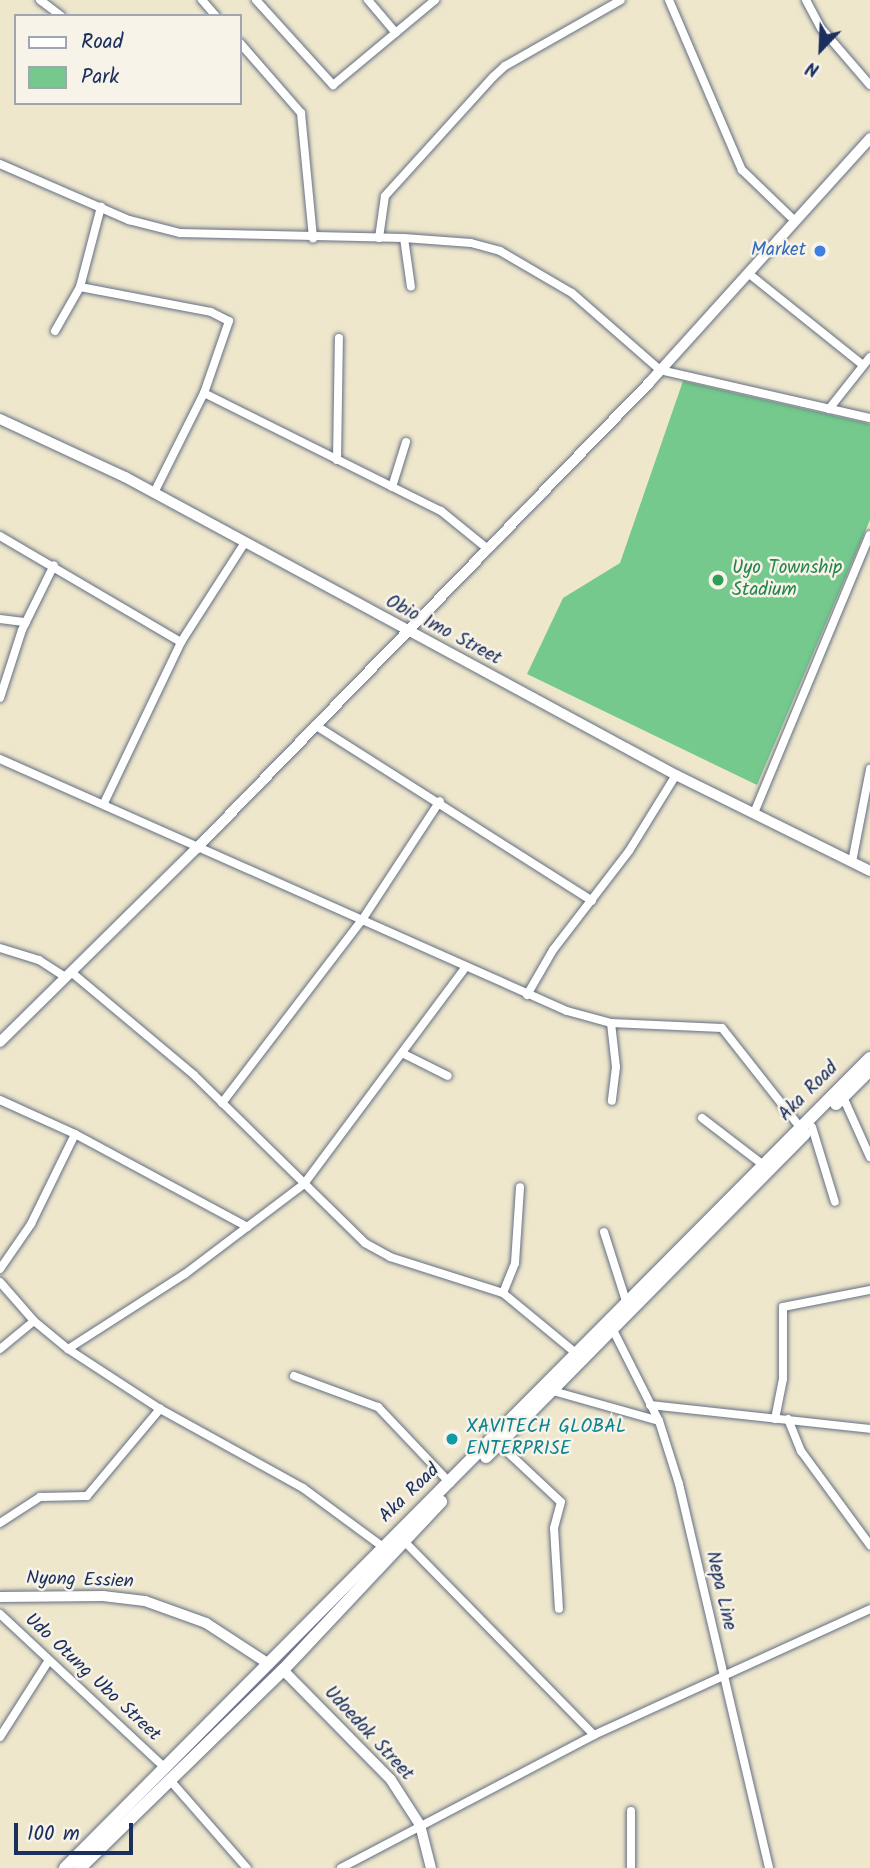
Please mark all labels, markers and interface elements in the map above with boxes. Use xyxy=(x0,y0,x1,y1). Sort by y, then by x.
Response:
legend xyxy=(14,14,242,105)
north arrow xyxy=(786,14,856,84)
text: Road xyxy=(81,26,123,59)
text: N xyxy=(801,52,824,84)
text: Park xyxy=(81,61,119,94)
place label: Market xyxy=(751,240,806,262)
marker: Market xyxy=(812,243,828,259)
place label: Uyo Township Stadium xyxy=(732,558,842,602)
marker: Uyo Township Stadium xyxy=(710,572,726,588)
street label: Obio Imo Street xyxy=(381,591,505,671)
street label: Aka Road xyxy=(774,1057,844,1127)
place label: XAVITECH GLOBAL ENTERPRISE xyxy=(466,1417,626,1461)
marker: XAVITECH GLOBAL ENTERPRISE xyxy=(444,1431,460,1447)
street label: Aka Road xyxy=(375,1460,445,1528)
street label: Nepa Line xyxy=(700,1549,740,1633)
street label: Nyong Essien xyxy=(26,1568,134,1594)
street label: Udo Otung Ubo Street xyxy=(19,1609,165,1747)
street label: Udoedok Street xyxy=(318,1682,418,1786)
scale bar xyxy=(18,1808,136,1852)
text: 100 m xyxy=(27,1818,80,1851)

